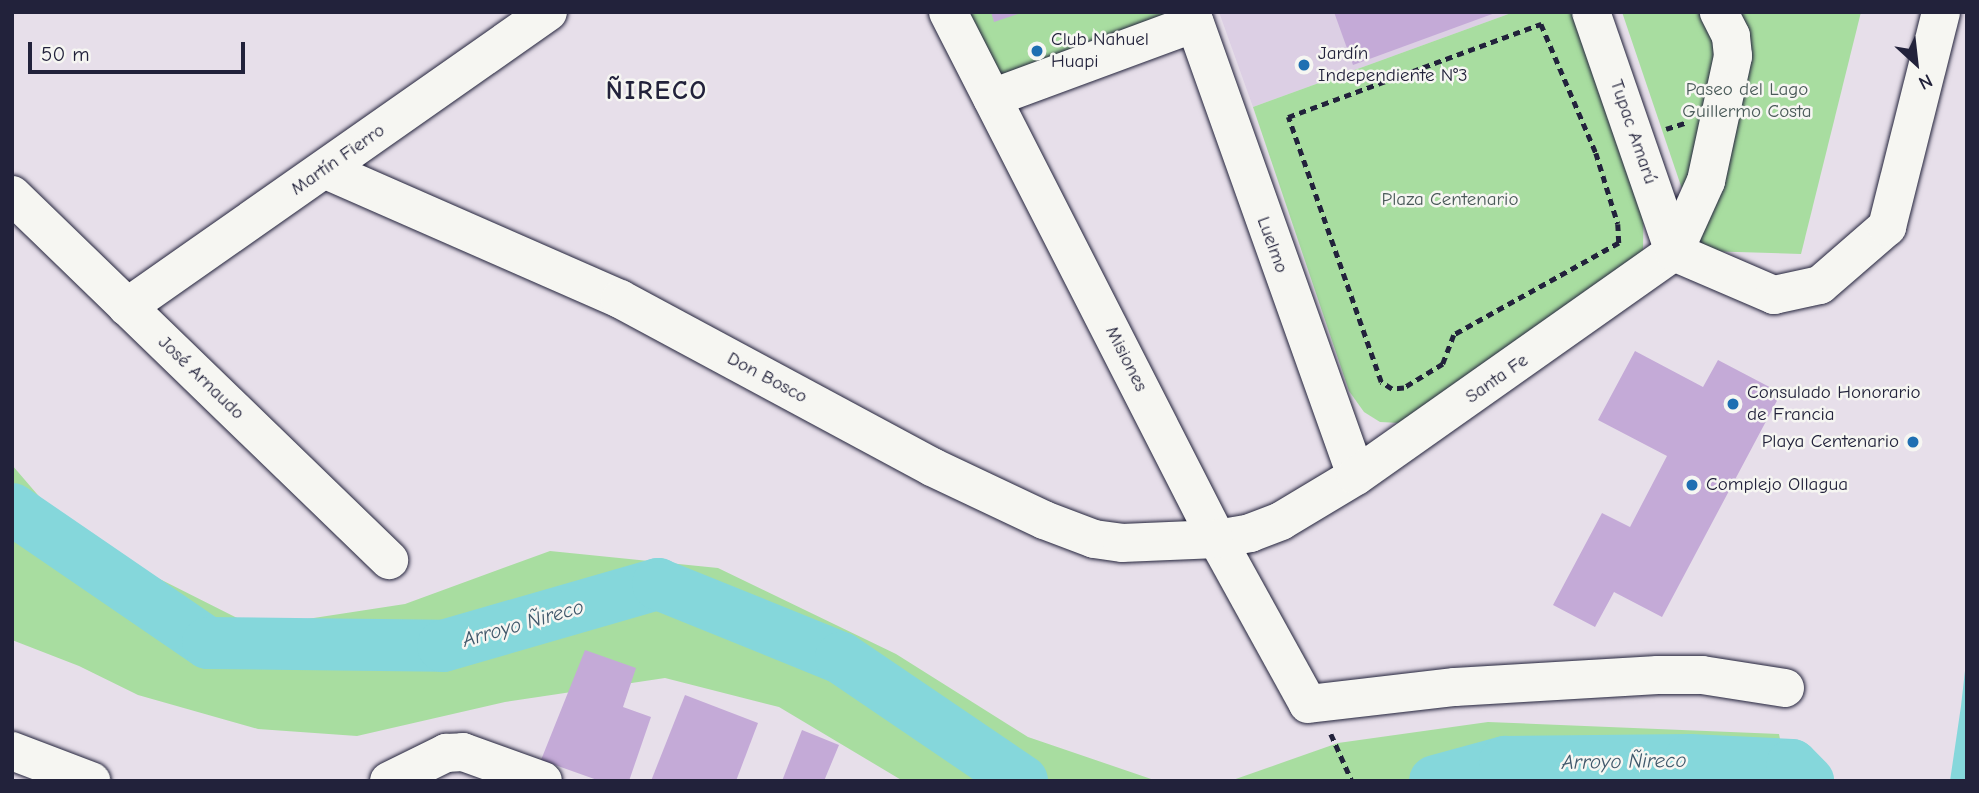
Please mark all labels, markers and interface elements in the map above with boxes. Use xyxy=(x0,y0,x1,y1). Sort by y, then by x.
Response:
scale bar xyxy=(32,28,248,72)
north arrow xyxy=(1881,28,1951,98)
place label: Club Nahuel Huapi xyxy=(1051,29,1149,73)
text: 50 m xyxy=(41,42,90,66)
marker: Club Nahuel Huapi xyxy=(1029,43,1045,59)
place label: Jardín Independiente N°3 xyxy=(1318,43,1468,87)
marker: Jardín Independiente N°3 xyxy=(1296,57,1312,73)
text: N xyxy=(1915,69,1936,94)
district label: ÑIRECO xyxy=(607,76,707,108)
street label: Tupac Amarú xyxy=(1605,77,1661,187)
park label: Paseo del Lago Guillermo Costa xyxy=(1682,79,1812,123)
street label: Martín Fierro xyxy=(287,119,389,201)
park label: Plaza Centenario xyxy=(1382,189,1518,211)
street label: Luelmo xyxy=(1251,214,1293,276)
street label: Misiones xyxy=(1100,322,1152,396)
street label: José Arnaudo xyxy=(153,331,249,425)
street label: Don Bosco xyxy=(723,347,811,409)
street label: Santa Fe xyxy=(1461,349,1533,409)
place label: Consulado Honorario de Francia xyxy=(1747,382,1921,426)
marker: Consulado Honorario de Francia xyxy=(1725,396,1741,412)
place label: Playa Centenario xyxy=(1762,431,1899,453)
marker: Playa Centenario xyxy=(1905,434,1921,450)
place label: Complejo Ollagua xyxy=(1706,474,1848,496)
marker: Complejo Ollagua xyxy=(1684,477,1700,493)
water label: Arroyo Ñireco xyxy=(459,594,587,652)
water label: Arroyo Ñireco xyxy=(1561,747,1687,775)

